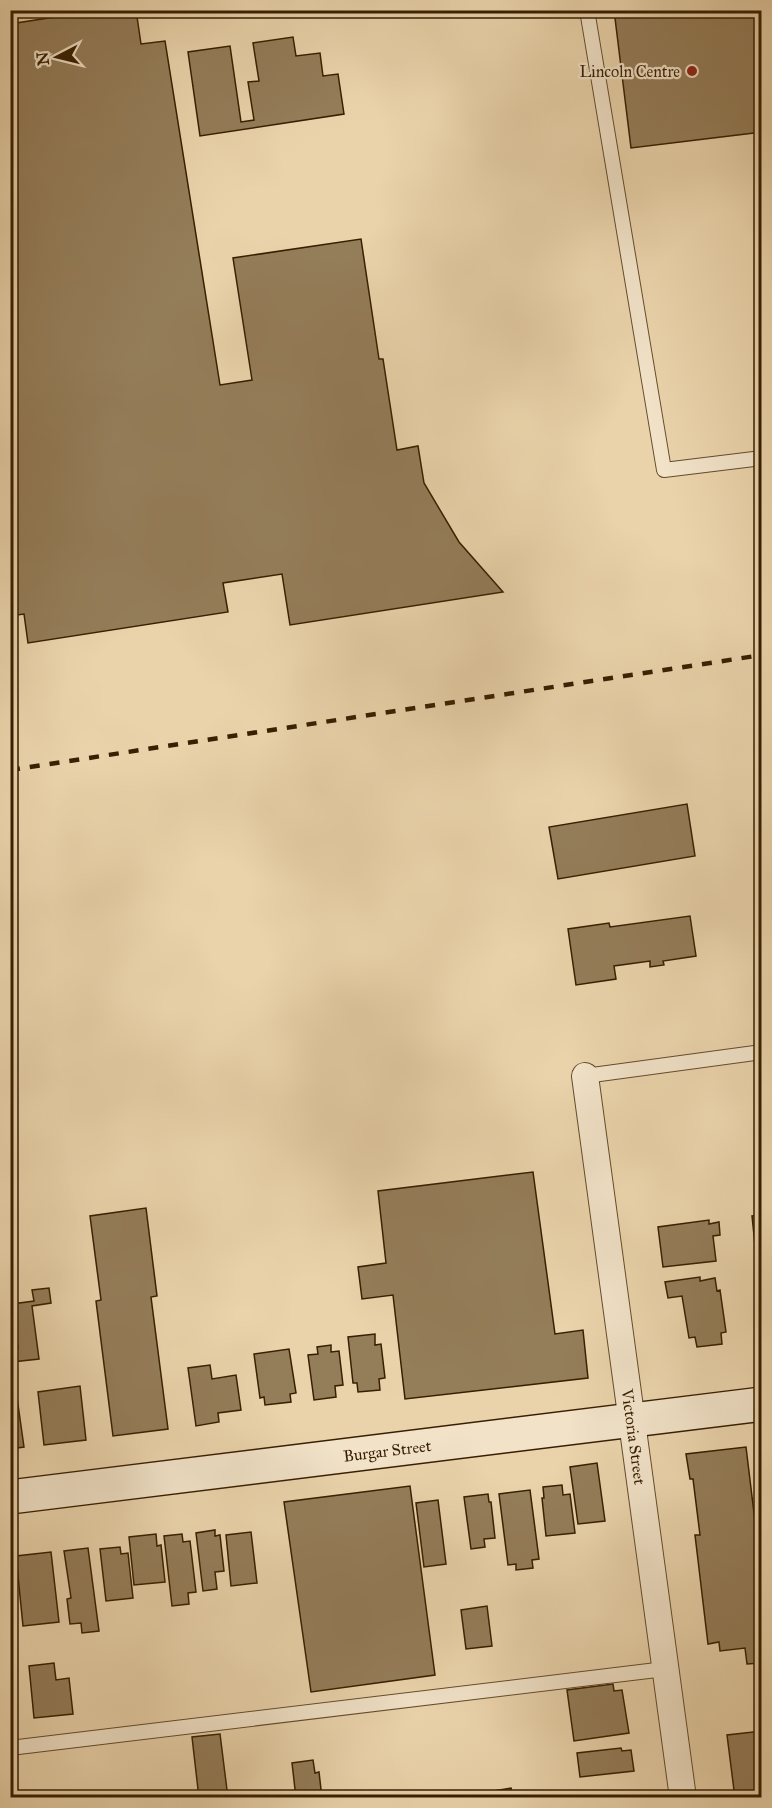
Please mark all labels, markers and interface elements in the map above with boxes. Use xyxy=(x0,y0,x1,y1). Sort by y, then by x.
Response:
north arrow xyxy=(27,27,87,87)
text: N xyxy=(32,50,53,67)
place label: Lincoln Centre xyxy=(579,62,680,81)
marker: Lincoln Centre xyxy=(685,64,699,78)
street label: Victoria Street xyxy=(618,1387,650,1486)
street label: Burgar Street xyxy=(342,1435,433,1465)

